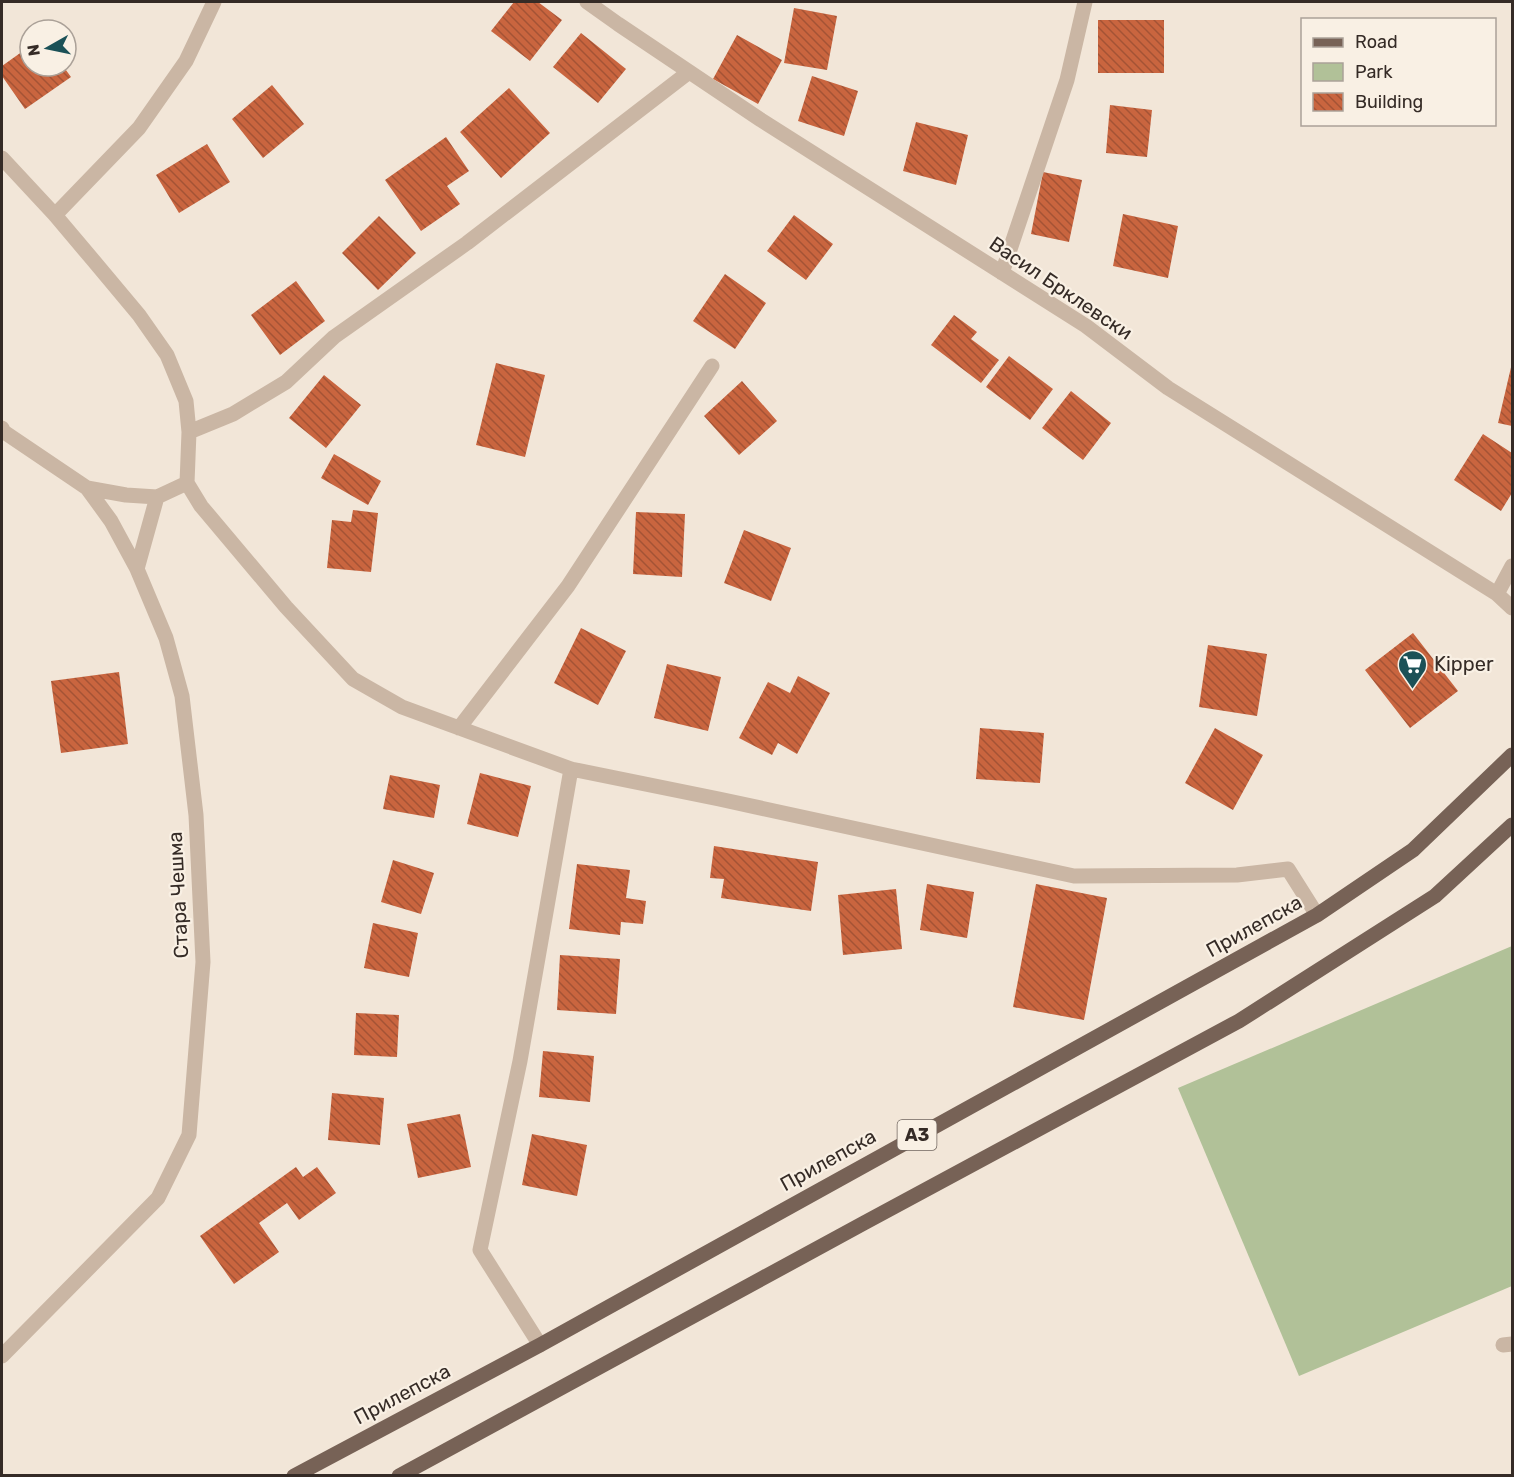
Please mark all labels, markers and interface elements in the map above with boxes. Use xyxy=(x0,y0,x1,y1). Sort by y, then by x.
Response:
north arrow xyxy=(18,18,78,78)
legend xyxy=(1301,18,1496,126)
text: Road xyxy=(1355,31,1398,53)
text: N xyxy=(23,43,44,57)
text: Park xyxy=(1355,61,1393,83)
text: Building xyxy=(1355,91,1423,113)
street label: Васил Брклевски xyxy=(985,231,1137,345)
supermarket icon: Kipper xyxy=(1397,648,1429,690)
place label: Kipper xyxy=(1434,652,1494,676)
street label: Стара Чешма xyxy=(163,831,193,959)
street label: Прилепска xyxy=(1202,890,1306,962)
road number: A3 xyxy=(898,1120,936,1150)
street label: Прилепска xyxy=(776,1124,880,1196)
street label: Прилепска xyxy=(350,1359,454,1429)

